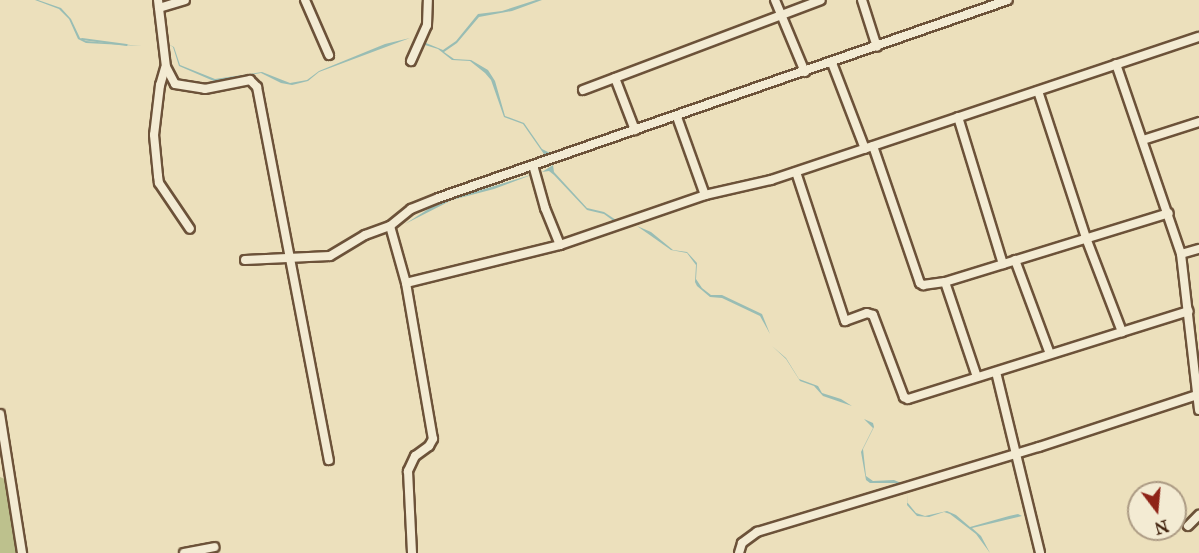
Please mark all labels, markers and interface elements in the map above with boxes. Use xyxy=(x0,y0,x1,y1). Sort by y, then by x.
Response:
north arrow xyxy=(1127,481,1187,541)
text: N xyxy=(1152,516,1171,538)

